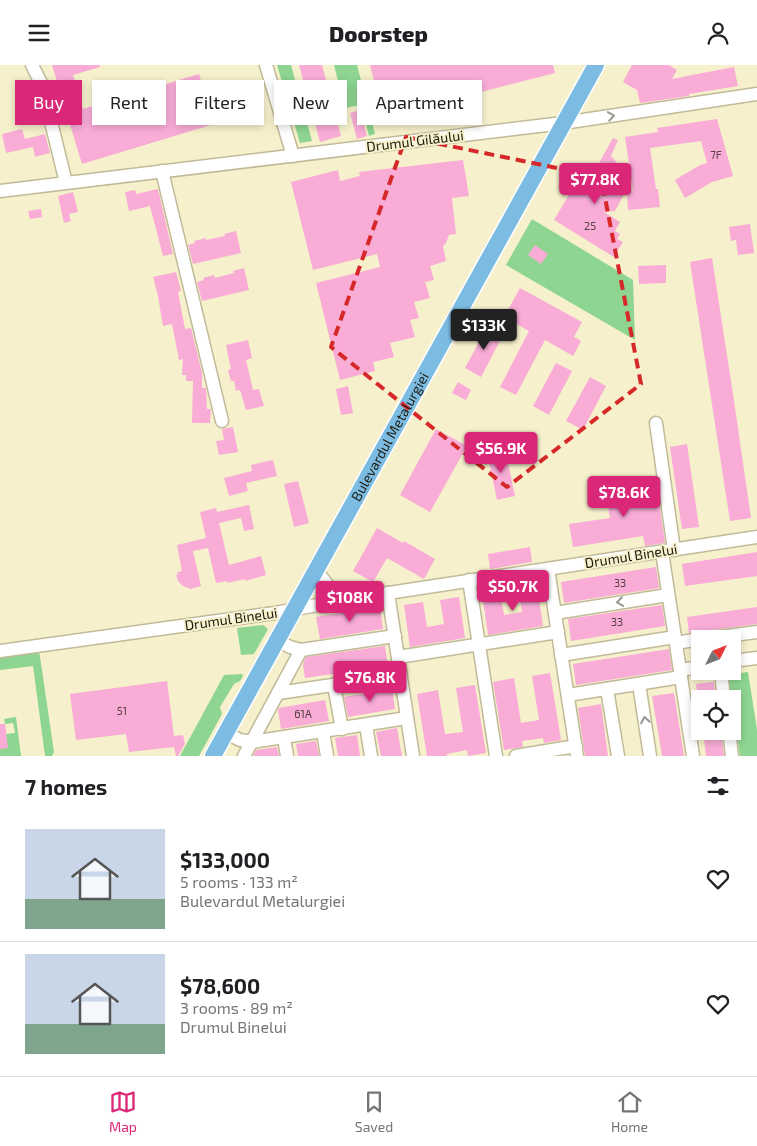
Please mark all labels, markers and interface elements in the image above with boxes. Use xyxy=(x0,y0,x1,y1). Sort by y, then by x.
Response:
icon: menu xyxy=(25,19,53,47)
icon: person xyxy=(704,19,732,47)
text: Doorstep xyxy=(329,20,428,46)
chip: Buy xyxy=(15,80,82,125)
chip: Rent xyxy=(92,80,166,125)
chip: Filters xyxy=(176,80,264,125)
chip: New xyxy=(274,80,347,125)
chip: Apartment xyxy=(357,80,482,125)
one-way arrow xyxy=(608,111,616,122)
street label: Drumul Gilăului xyxy=(365,126,464,155)
house number: 7F xyxy=(710,148,722,161)
pin: $77.8K xyxy=(554,163,636,205)
text: $77.8K xyxy=(570,169,620,188)
house number: 25 xyxy=(584,219,596,232)
pin: $133K xyxy=(449,309,519,351)
text: $133K xyxy=(462,315,506,334)
street label: Bulevardul Metalurgiei xyxy=(347,369,432,504)
pin: $56.9K xyxy=(460,431,542,474)
text: $56.9K xyxy=(475,438,527,457)
pin: $78.6K xyxy=(583,475,665,518)
text: $78.6K xyxy=(598,482,650,501)
street label: Drumul Binelui xyxy=(583,540,678,571)
pin: $50.7K xyxy=(472,569,554,612)
text: $50.7K xyxy=(488,576,538,595)
house number: 33 xyxy=(614,576,626,589)
pin: $108K xyxy=(315,581,385,623)
text: $108K xyxy=(327,587,373,606)
one-way arrow xyxy=(616,597,624,607)
street label: Drumul Binelui xyxy=(183,604,278,633)
house number: 33 xyxy=(611,615,623,628)
north arrow xyxy=(691,630,741,680)
map controls xyxy=(691,630,741,740)
pin: $76.8K xyxy=(329,661,411,703)
text: $76.8K xyxy=(344,667,396,686)
button: locate xyxy=(691,690,741,740)
house number: 51 xyxy=(117,704,127,717)
house number: 61A xyxy=(294,707,312,720)
one-way arrow xyxy=(640,716,650,724)
icon: filters xyxy=(704,772,732,800)
text: 7 homes xyxy=(25,774,107,799)
text: $133,000 xyxy=(180,847,270,872)
icon: home xyxy=(65,849,125,909)
icon: heart xyxy=(704,865,732,893)
text: 5 rooms · 133 m² xyxy=(180,872,298,891)
text: Bulevardul Metalurgiei xyxy=(180,891,345,910)
text: $78,600 xyxy=(180,973,260,998)
icon: home xyxy=(65,974,125,1034)
icon: heart xyxy=(704,990,732,1018)
text: 3 rooms · 89 m² xyxy=(180,998,293,1017)
text: Drumul Binelui xyxy=(180,1017,287,1036)
tab: Map xyxy=(109,1088,137,1135)
tab: Saved xyxy=(355,1088,393,1135)
tab: Home xyxy=(611,1088,648,1135)

